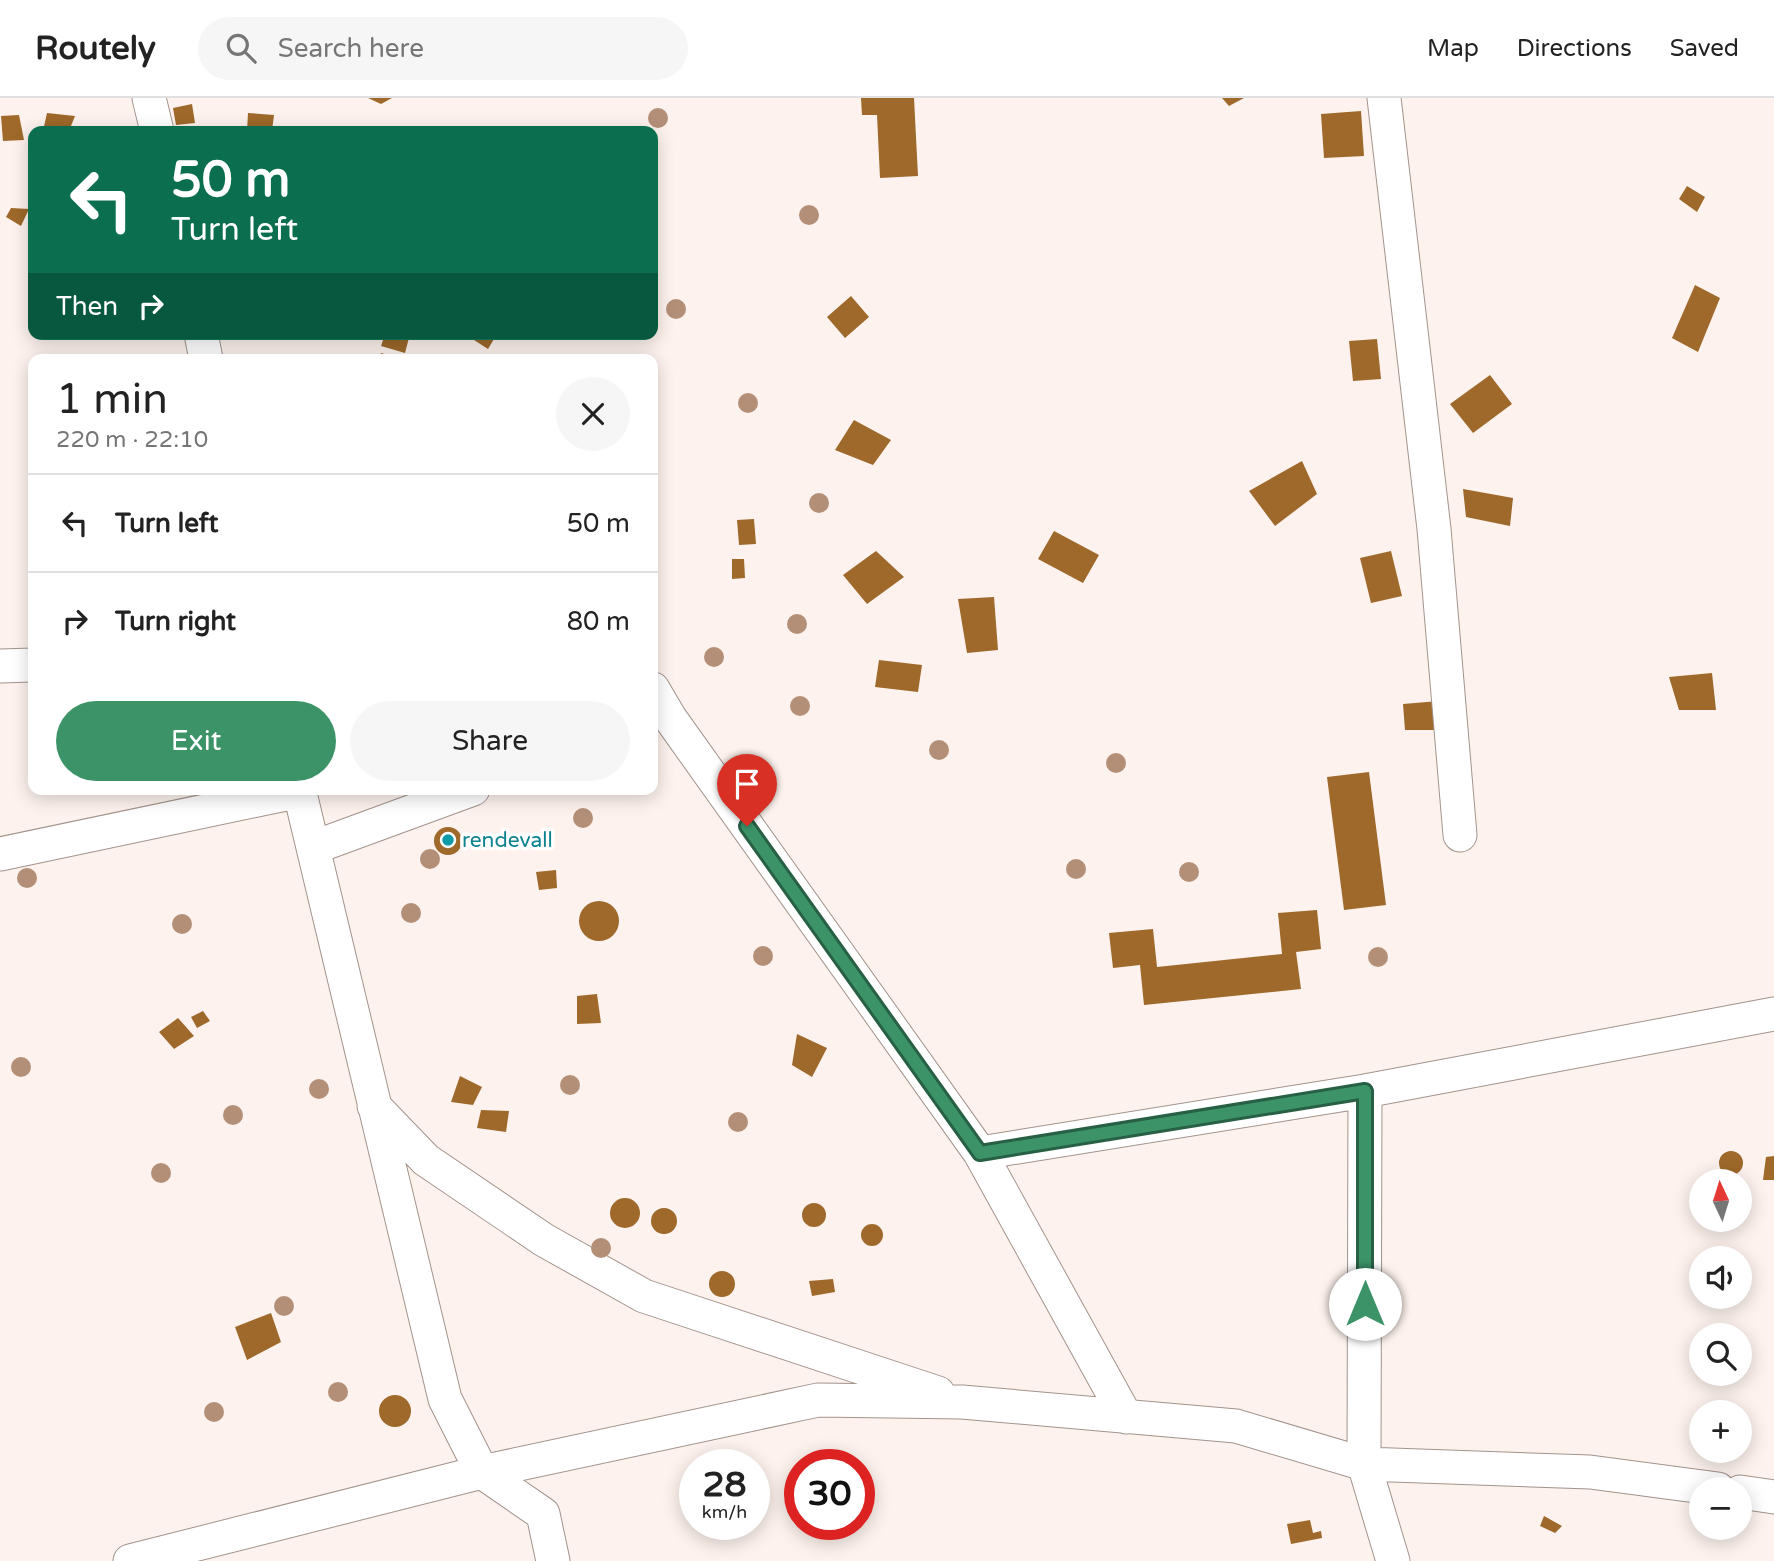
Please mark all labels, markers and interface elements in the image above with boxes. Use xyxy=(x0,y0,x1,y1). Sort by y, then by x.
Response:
search box xyxy=(198,17,688,80)
text: Routely xyxy=(35,29,156,68)
icon: search xyxy=(222,29,260,67)
text: Search here xyxy=(278,33,424,64)
text: Map xyxy=(1427,34,1479,63)
text: Directions xyxy=(1517,34,1632,63)
text: Saved xyxy=(1670,34,1739,63)
text: 50 m xyxy=(171,151,290,210)
icon: left xyxy=(56,154,147,245)
text: Turn left xyxy=(171,211,298,249)
icon: right xyxy=(132,287,170,325)
text: Then xyxy=(56,291,118,322)
text: 1 min xyxy=(56,374,168,425)
button: close xyxy=(556,377,630,451)
text: 220 m · 22:10 xyxy=(56,426,208,454)
icon: left xyxy=(56,504,94,542)
text: Turn left xyxy=(115,508,218,539)
text: 50 m xyxy=(567,508,630,539)
icon: right xyxy=(56,602,94,640)
text: Turn right xyxy=(115,606,236,637)
text: 80 m xyxy=(567,606,630,637)
button: Exit xyxy=(56,701,336,781)
button: Share xyxy=(350,701,630,781)
pin xyxy=(717,754,777,826)
icon: arrive xyxy=(728,765,766,803)
place label: rendevall xyxy=(462,828,553,853)
marker: rendevall xyxy=(440,832,456,848)
north arrow xyxy=(1689,1169,1752,1232)
map controls xyxy=(1689,1169,1752,1540)
button: sound xyxy=(1689,1246,1752,1309)
position arrow xyxy=(1328,1267,1402,1341)
button: search xyxy=(1689,1323,1752,1386)
button: + xyxy=(1689,1400,1752,1463)
speed limit sign: 30 xyxy=(784,1449,875,1540)
text: 28 xyxy=(703,1464,746,1506)
button: − xyxy=(1689,1477,1752,1540)
text: km/h xyxy=(702,1501,747,1523)

